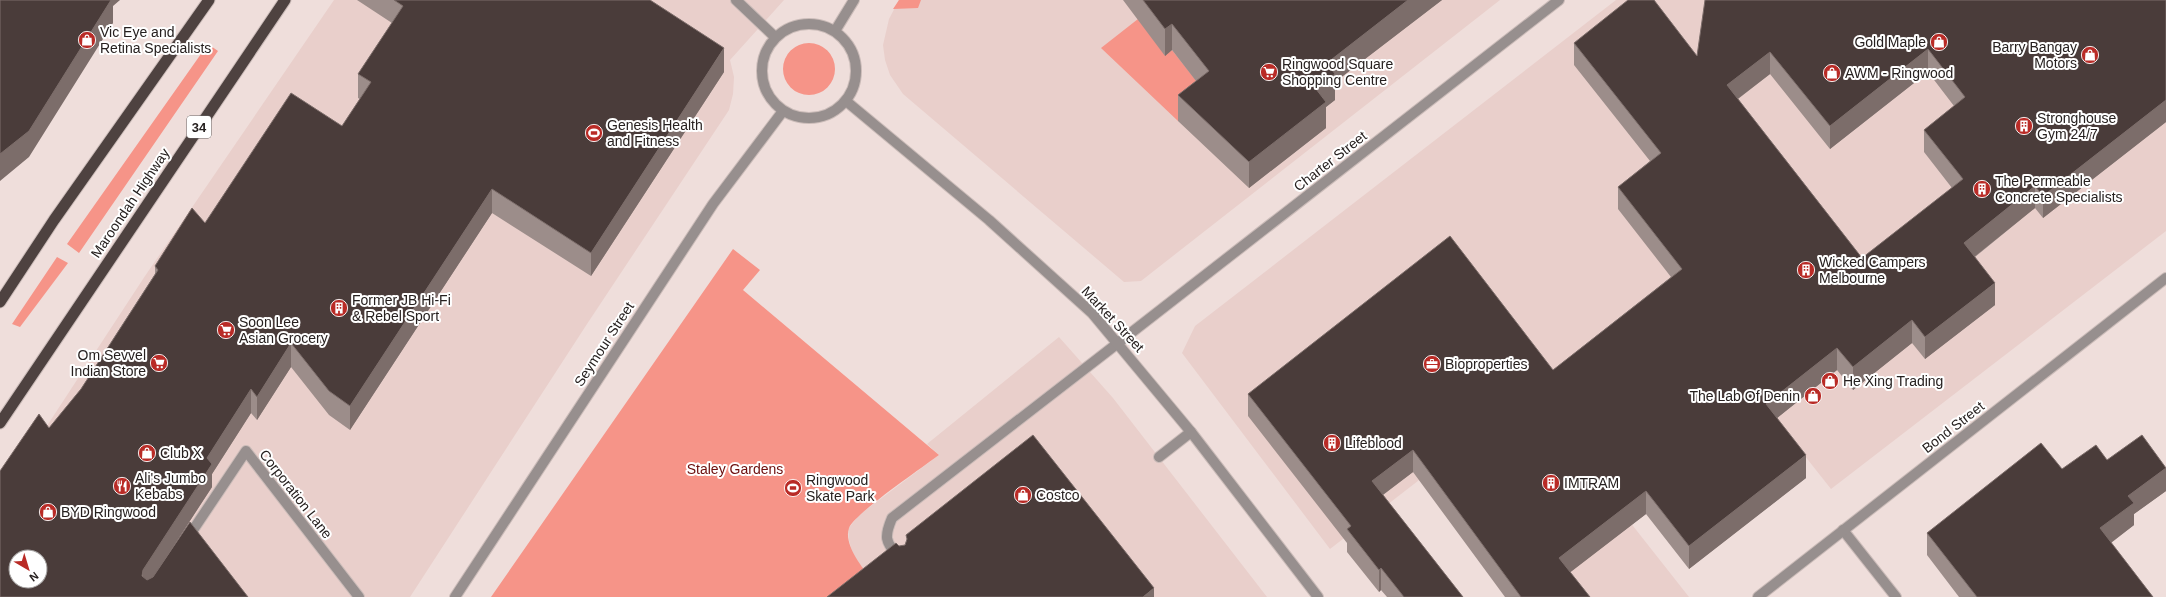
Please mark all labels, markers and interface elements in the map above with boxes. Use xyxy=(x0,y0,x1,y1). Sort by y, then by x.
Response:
place label: Vic Eye and Retina Specialists xyxy=(100,24,211,56)
shop icon: Vic Eye and Retina Specialists xyxy=(77,30,97,50)
shop icon: Gold Maple xyxy=(1929,32,1949,52)
place label: Gold Maple xyxy=(1854,34,1926,50)
place label: Barry Bangay Motors xyxy=(1992,39,2077,71)
shop icon: Barry Bangay Motors xyxy=(2080,45,2100,65)
place label: Ringwood Square Shopping Centre xyxy=(1282,56,1394,88)
supermarket icon: Ringwood Square Shopping Centre xyxy=(1259,62,1279,82)
shop icon: AWM - Ringwood xyxy=(1822,63,1842,83)
place label: AWM - Ringwood xyxy=(1845,65,1953,81)
place label: Stronghouse Gym 24/7 xyxy=(2037,110,2117,142)
road number: 34 xyxy=(187,116,211,138)
building icon: Stronghouse Gym 24/7 xyxy=(2014,116,2034,136)
place label: Genesis Health and Fitness xyxy=(607,117,703,149)
sports icon: Genesis Health and Fitness xyxy=(584,123,604,143)
street label: Charter Street xyxy=(1290,128,1370,194)
street label: Maroondah Highway xyxy=(87,145,173,261)
place label: The Permeable Concrete Specialists xyxy=(1995,173,2123,205)
building icon: The Permeable Concrete Specialists xyxy=(1972,179,1992,199)
place label: Wicked Campers Melbourne xyxy=(1819,254,1926,286)
building icon: Wicked Campers Melbourne xyxy=(1796,260,1816,280)
street label: Market Street xyxy=(1078,283,1148,355)
place label: Former JB Hi-Fi & Rebel Sport xyxy=(352,292,451,324)
building icon: Former JB Hi-Fi & Rebel Sport xyxy=(329,298,349,318)
street label: Seymour Street xyxy=(571,299,637,389)
place label: Soon Lee Asian Grocery xyxy=(239,314,328,346)
supermarket icon: Soon Lee Asian Grocery xyxy=(216,320,236,340)
place label: Om Sevvel Indian Store xyxy=(71,347,146,379)
supermarket icon: Om Sevvel Indian Store xyxy=(149,353,169,373)
office icon: Bioproperties xyxy=(1422,354,1442,374)
place label: Bioproperties xyxy=(1445,356,1528,372)
shop icon: He Xing Trading xyxy=(1820,371,1840,391)
place label: He Xing Trading xyxy=(1843,373,1943,389)
shop icon: The Lab Of Denin xyxy=(1803,386,1823,406)
place label: The Lab Of Denin xyxy=(1689,388,1800,404)
street label: Bond Street xyxy=(1919,398,1987,456)
building icon: Lifeblood xyxy=(1322,433,1342,453)
place label: Lifeblood xyxy=(1345,435,1402,451)
shop icon: Club X xyxy=(137,443,157,463)
place label: Club X xyxy=(160,445,203,461)
street label: Corporation Lane xyxy=(256,446,336,542)
park label: Staley Gardens xyxy=(687,461,783,477)
place label: Ali's Jumbo Kebabs xyxy=(135,470,206,502)
place label: Ringwood Skate Park xyxy=(806,472,875,504)
building icon: IMTRAM xyxy=(1541,473,1561,493)
place label: IMTRAM xyxy=(1564,475,1619,491)
restaurant icon: Ali's Jumbo Kebabs xyxy=(112,476,132,496)
sports icon: Ringwood Skate Park xyxy=(783,478,803,498)
shop icon: Costco xyxy=(1013,485,1033,505)
place label: Costco xyxy=(1036,487,1080,503)
shop icon: BYD Ringwood xyxy=(38,502,58,522)
place label: BYD Ringwood xyxy=(61,504,156,520)
north arrow xyxy=(8,549,48,589)
text: N xyxy=(27,570,41,584)

